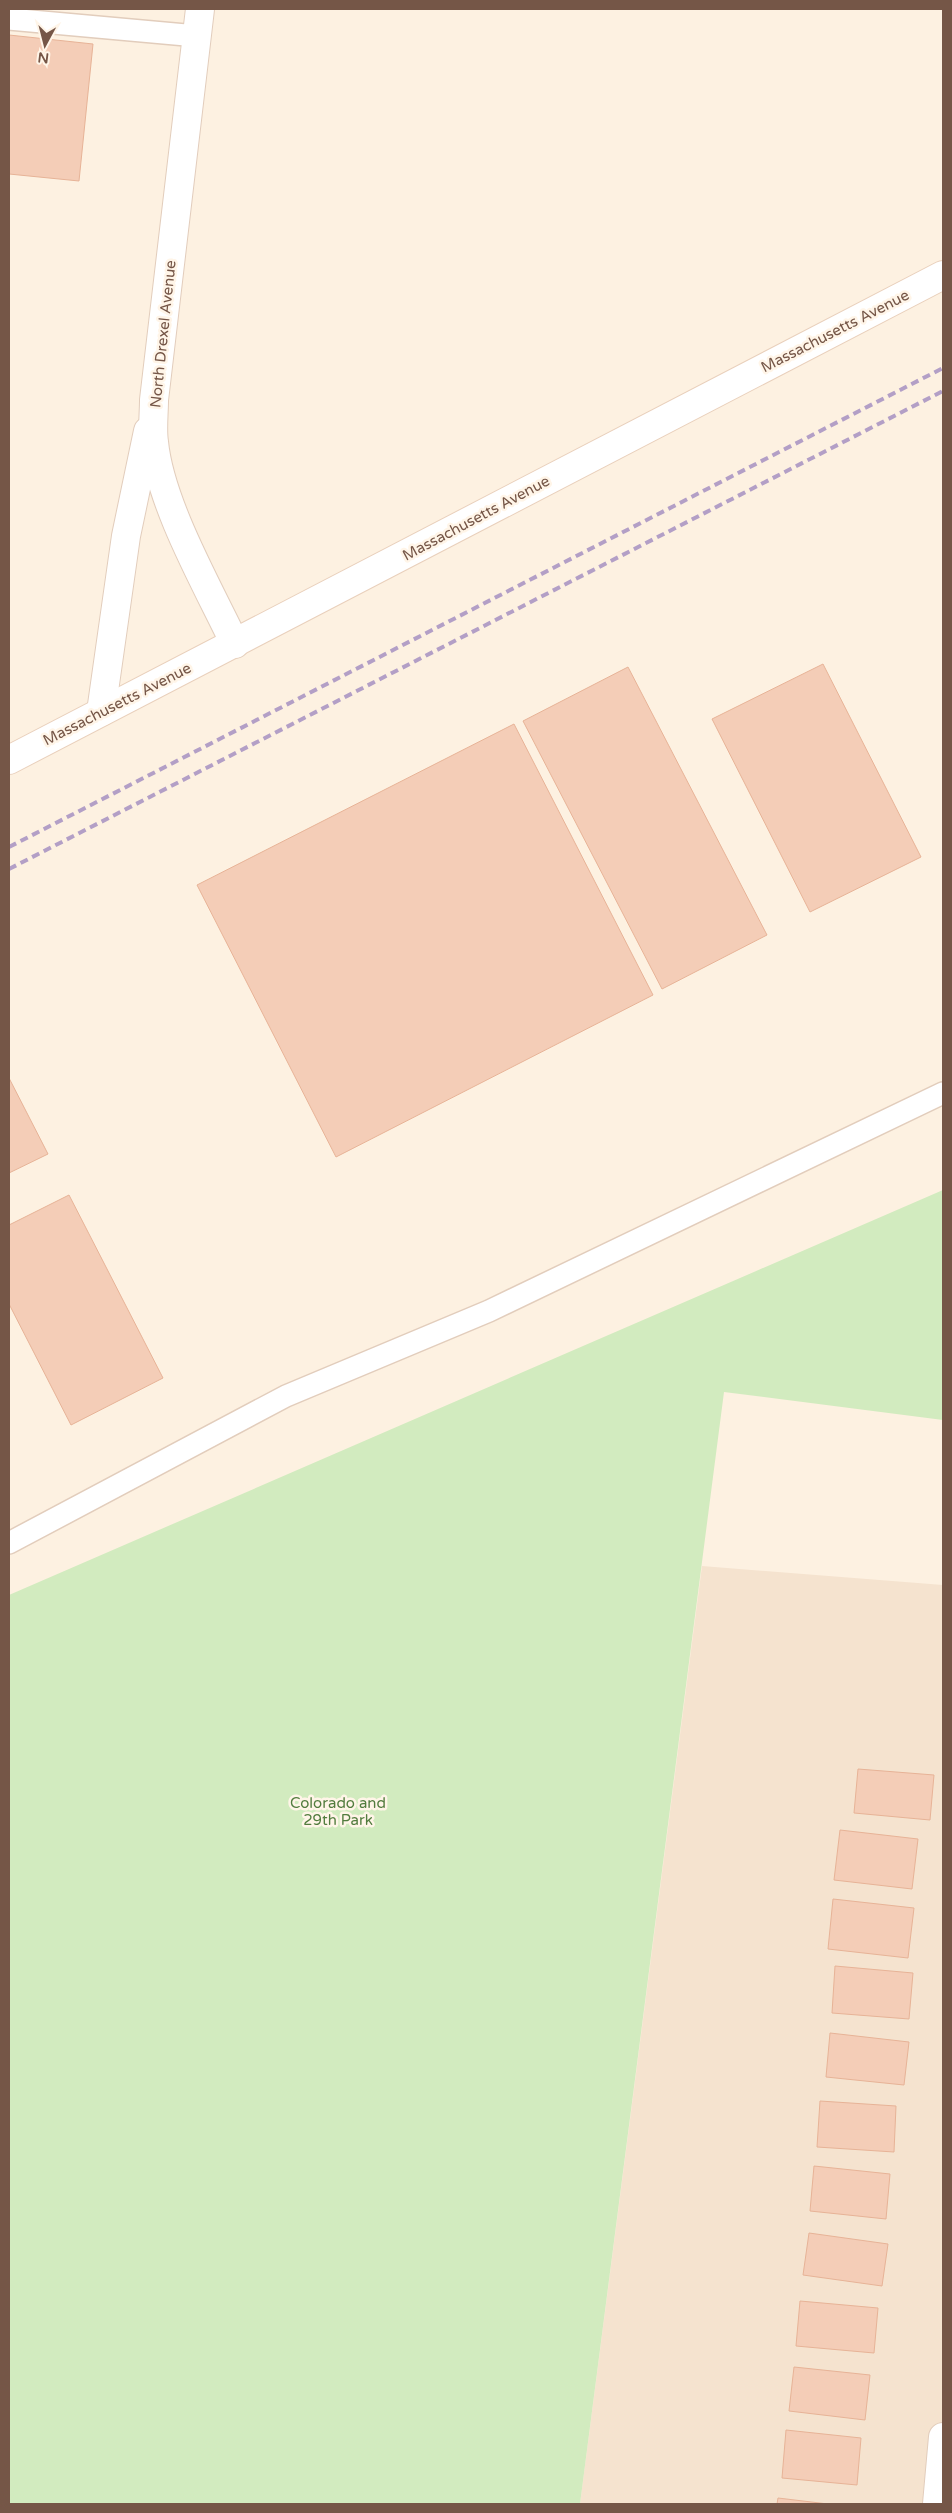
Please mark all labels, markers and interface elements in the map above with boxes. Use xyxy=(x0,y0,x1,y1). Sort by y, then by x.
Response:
north arrow xyxy=(20,20,70,70)
text: N xyxy=(37,48,50,67)
street label: North Drexel Avenue xyxy=(146,259,180,409)
street label: Massachusetts Avenue xyxy=(758,286,912,376)
street label: Massachusetts Avenue xyxy=(399,472,553,564)
street label: Massachusetts Avenue xyxy=(40,659,194,749)
park label: Colorado and 29th Park xyxy=(290,1794,386,1829)

